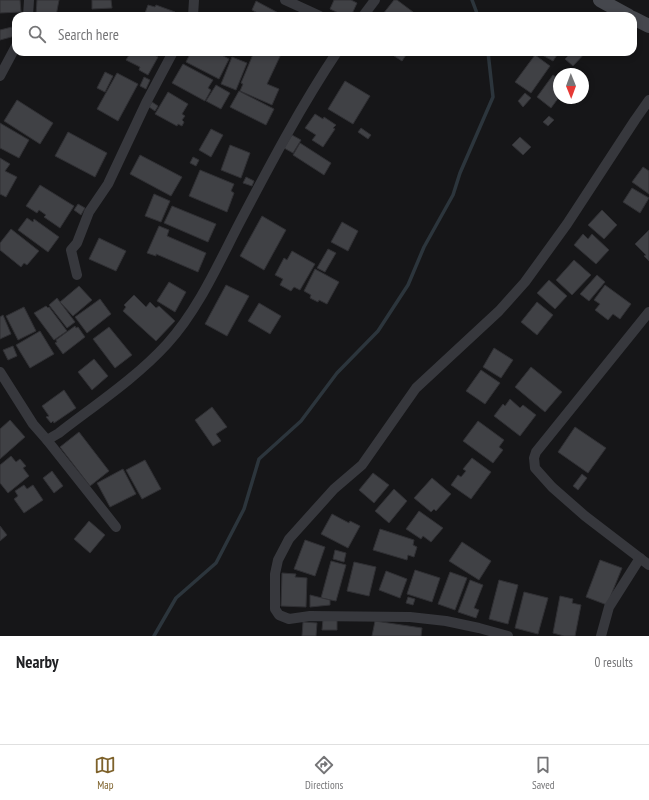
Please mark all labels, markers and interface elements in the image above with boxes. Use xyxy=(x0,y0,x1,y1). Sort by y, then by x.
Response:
search box xyxy=(12,12,637,56)
icon: search xyxy=(26,23,48,45)
text: Search here xyxy=(58,25,119,44)
north arrow xyxy=(553,68,589,104)
text: Nearby xyxy=(16,651,59,673)
text: 0 results xyxy=(594,654,633,671)
tab: Map xyxy=(94,754,116,792)
tab: Directions xyxy=(305,754,343,792)
tab: Saved xyxy=(532,754,555,792)

